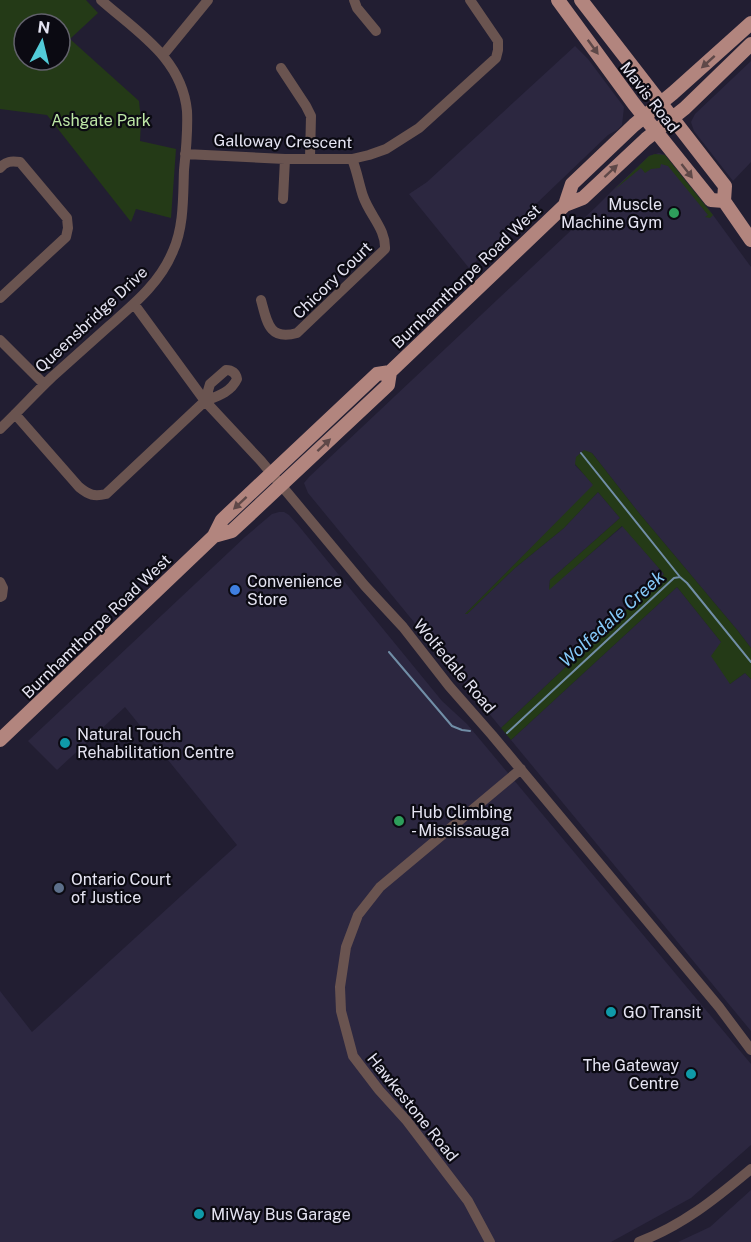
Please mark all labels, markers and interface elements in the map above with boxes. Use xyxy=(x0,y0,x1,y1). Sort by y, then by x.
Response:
north arrow xyxy=(12,12,72,72)
text: N xyxy=(36,17,51,38)
one-way arrow xyxy=(586,40,598,55)
one-way arrow xyxy=(700,55,715,69)
street label: Mavis Road xyxy=(616,58,683,136)
park label: Ashgate Park xyxy=(51,111,151,130)
street label: Galloway Crescent xyxy=(213,131,353,152)
one-way arrow xyxy=(681,163,694,179)
one-way arrow xyxy=(604,165,618,179)
place label: Muscle Machine Gym xyxy=(561,195,662,232)
street label: Burnhamthorpe Road West xyxy=(388,200,545,352)
marker: Muscle Machine Gym xyxy=(667,206,681,220)
street label: Chicory Court xyxy=(289,238,376,323)
street label: Queensbridge Drive xyxy=(31,262,151,376)
one-way arrow xyxy=(316,438,331,452)
one-way arrow xyxy=(233,496,248,509)
street label: Burnhamthorpe Road West xyxy=(18,550,175,702)
water label: Wolfedale Creek xyxy=(555,566,669,671)
place label: Convenience Store xyxy=(247,572,342,609)
marker: Convenience Store xyxy=(228,583,242,597)
street label: Wolfedale Road xyxy=(410,615,499,717)
place label: Natural Touch Rehabilitation Centre xyxy=(77,725,234,762)
marker: Natural Touch Rehabilitation Centre xyxy=(58,736,72,750)
place label: Hub Climbing - Mississauga xyxy=(411,803,513,840)
marker: Hub Climbing - Mississauga xyxy=(392,814,406,828)
place label: Ontario Court of Justice xyxy=(71,870,171,907)
marker: Ontario Court of Justice xyxy=(52,881,66,895)
place label: GO Transit xyxy=(623,1003,702,1022)
marker: GO Transit xyxy=(604,1005,618,1019)
street label: Hawkestone Road xyxy=(363,1049,462,1165)
place label: The Gateway Centre xyxy=(583,1056,679,1093)
marker: The Gateway Centre xyxy=(684,1067,698,1081)
place label: MiWay Bus Garage xyxy=(211,1205,351,1224)
marker: MiWay Bus Garage xyxy=(192,1207,206,1221)

